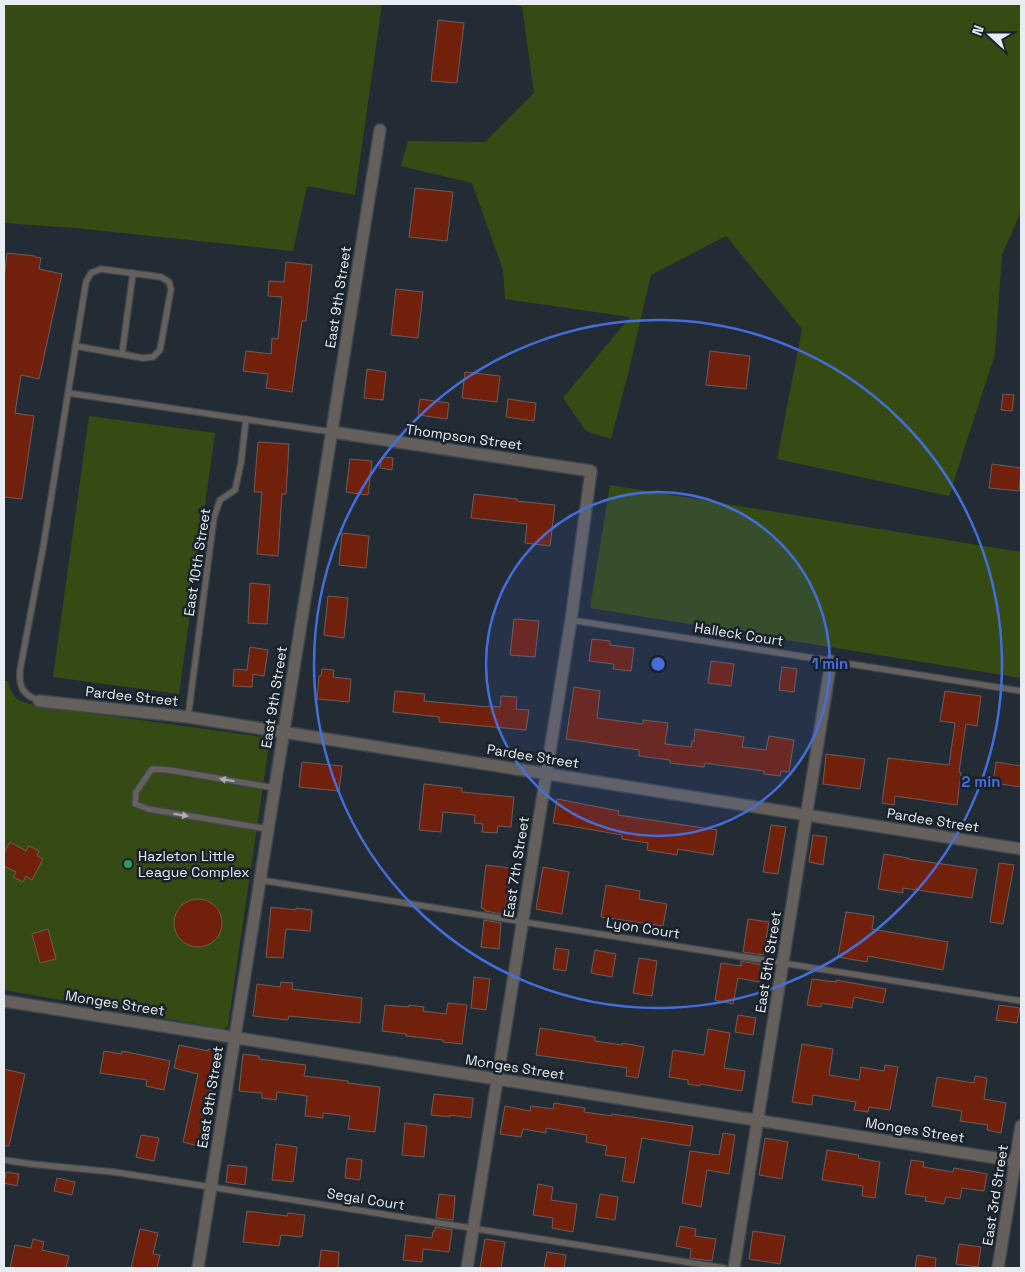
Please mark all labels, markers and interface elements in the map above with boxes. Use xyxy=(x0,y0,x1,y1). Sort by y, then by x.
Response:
north arrow xyxy=(965,10,1015,60)
text: N xyxy=(968,23,988,38)
street label: East 9th Street xyxy=(321,245,355,349)
street label: Thompson Street xyxy=(405,420,523,454)
street label: East 10th Street xyxy=(180,507,214,617)
street label: Halleck Court xyxy=(693,618,785,650)
street label: East 9th Street xyxy=(257,645,291,749)
text: 1 min xyxy=(812,654,848,673)
centre of rings xyxy=(649,655,667,673)
street label: Pardee Street xyxy=(85,682,179,710)
street label: Pardee Street xyxy=(486,740,580,772)
text: 2 min xyxy=(962,772,1000,791)
one-way arrow xyxy=(218,775,234,783)
street label: Pardee Street xyxy=(886,804,980,836)
one-way arrow xyxy=(173,811,189,819)
street label: East 7th Street xyxy=(499,815,533,919)
place label: Hazleton Little League Complex xyxy=(138,847,249,881)
marker: Hazleton Little League Complex xyxy=(122,858,134,870)
street label: East 5th Street xyxy=(751,910,785,1014)
street label: Lyon Court xyxy=(605,913,681,943)
street label: Monges Street xyxy=(64,986,166,1020)
street label: East 9th Street xyxy=(193,1045,227,1149)
street label: Monges Street xyxy=(464,1050,566,1084)
street label: Monges Street xyxy=(864,1113,966,1147)
street label: East 3rd Street xyxy=(978,1143,1012,1247)
street label: Segal Court xyxy=(326,1184,406,1214)

